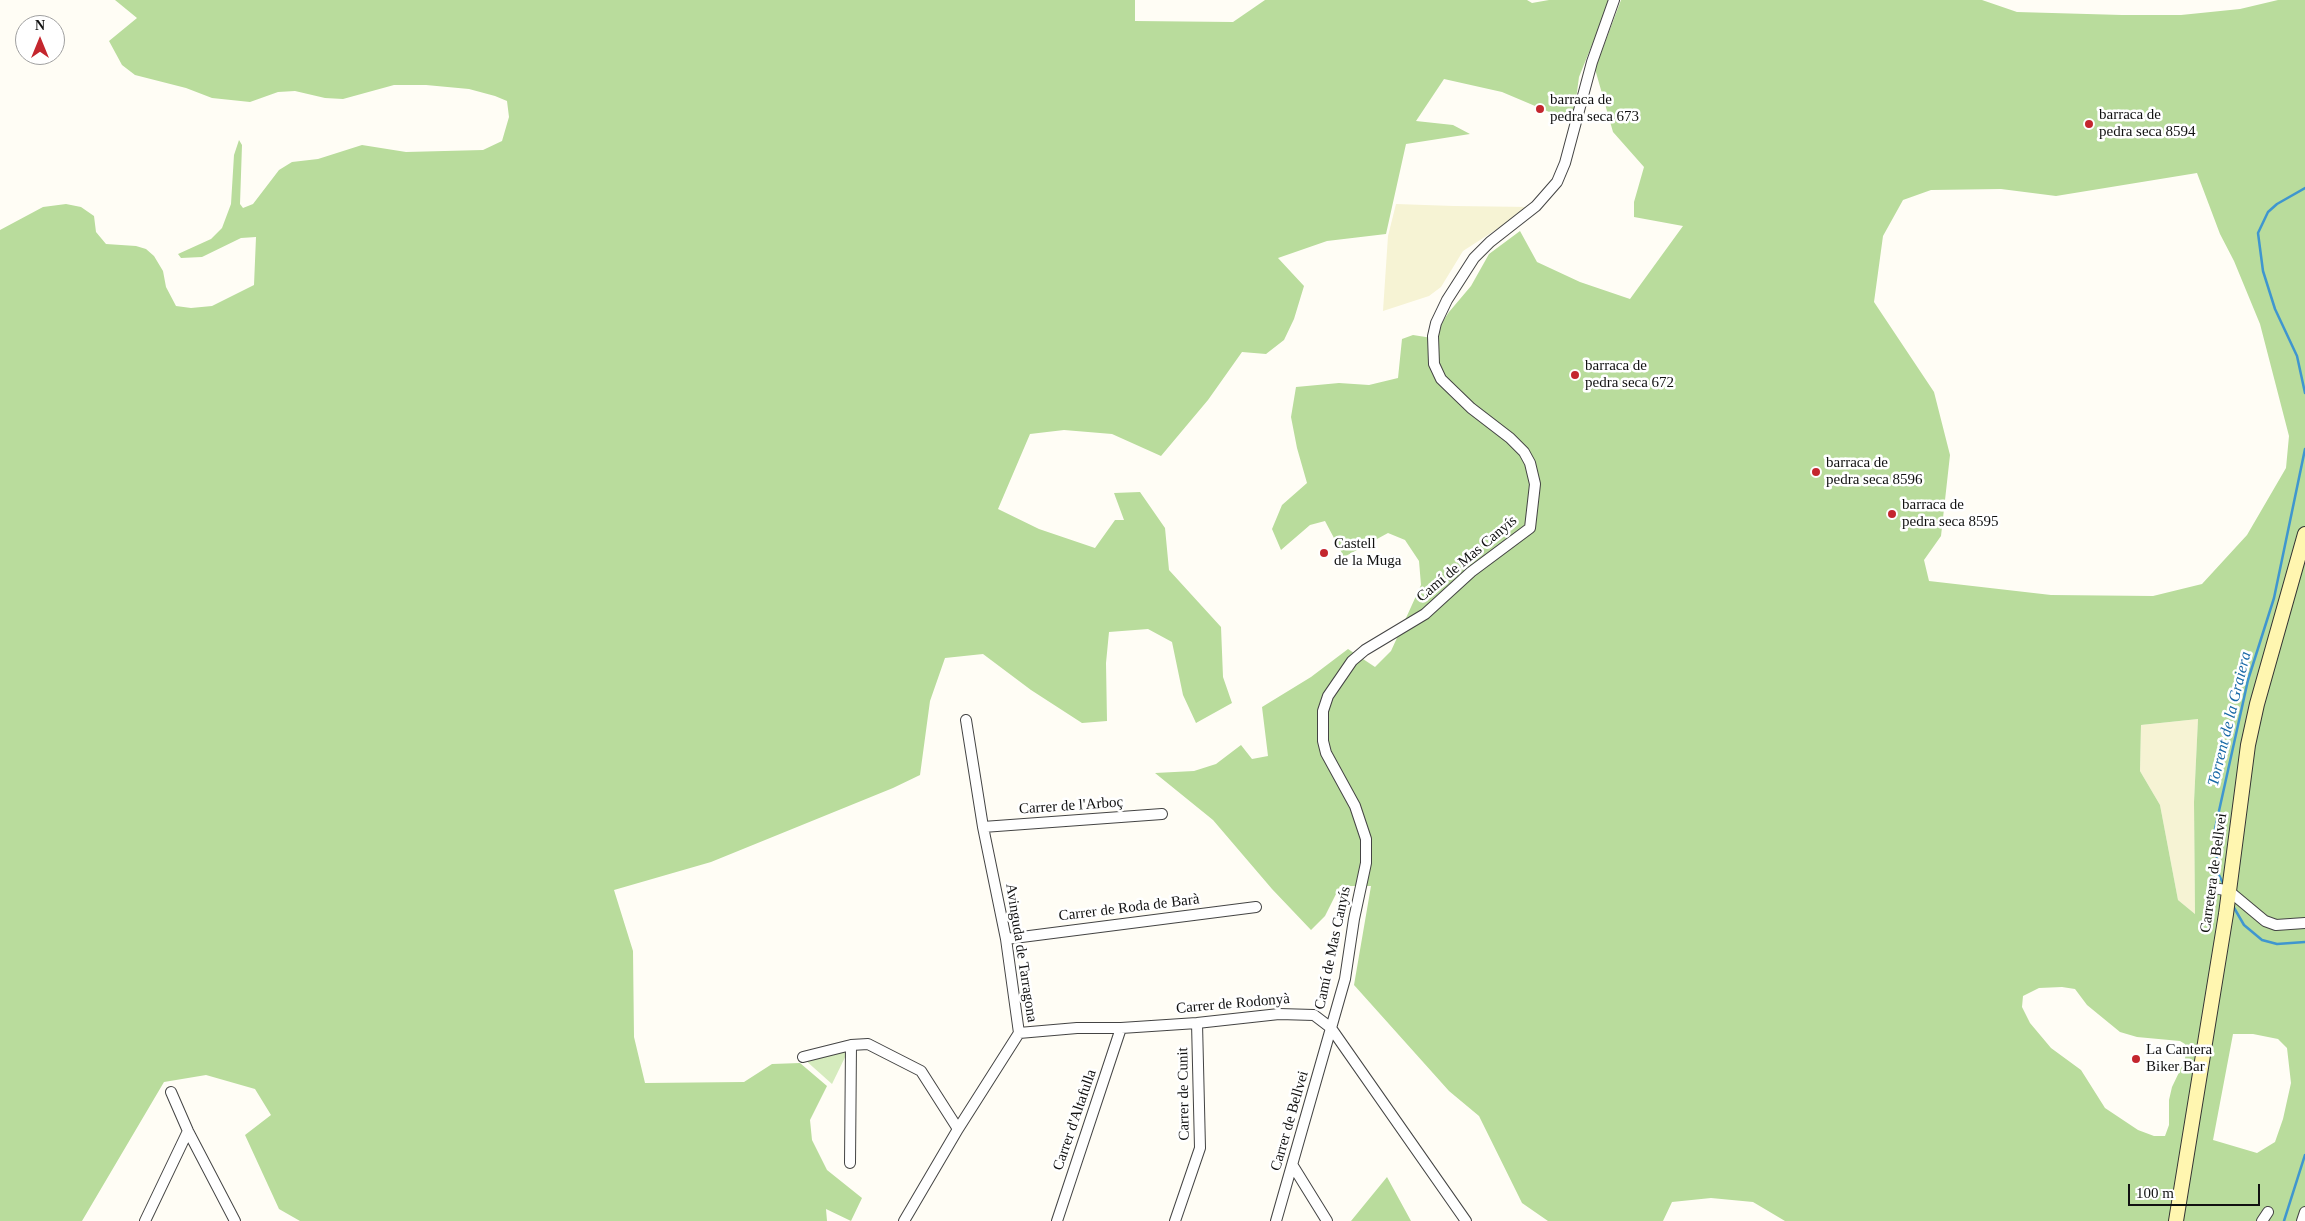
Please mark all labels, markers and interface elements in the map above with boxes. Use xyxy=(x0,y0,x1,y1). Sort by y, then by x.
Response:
north arrow xyxy=(15,15,65,65)
text: N xyxy=(35,18,45,33)
place label: barraca de pedra seca 673 xyxy=(1550,91,1639,126)
marker: barraca de pedra seca 673 xyxy=(1534,103,1546,115)
place label: barraca de pedra seca 8594 xyxy=(2099,106,2196,141)
marker: barraca de pedra seca 8594 xyxy=(2083,118,2095,130)
place label: barraca de pedra seca 672 xyxy=(1585,357,1674,392)
marker: barraca de pedra seca 672 xyxy=(1569,369,1581,381)
place label: barraca de pedra seca 8596 xyxy=(1826,454,1923,489)
marker: barraca de pedra seca 8596 xyxy=(1810,466,1822,478)
place label: barraca de pedra seca 8595 xyxy=(1902,496,1999,531)
marker: barraca de pedra seca 8595 xyxy=(1886,508,1898,520)
street label: Camí de Mas Canyís xyxy=(1413,512,1521,606)
place label: Castell de la Muga xyxy=(1334,535,1401,570)
marker: Castell de la Muga xyxy=(1318,547,1330,559)
water label: Torrent de la Graiera xyxy=(2204,650,2256,788)
street label: Carrer de l'Arboç xyxy=(1018,793,1124,819)
street label: Carretera de Bellvei xyxy=(2197,812,2231,934)
street label: Avinguda de Tarragona xyxy=(1001,882,1041,1024)
street label: Camí de Mas Canyís xyxy=(1311,885,1355,1011)
street label: Carrer de Roda de Barà xyxy=(1058,890,1200,926)
street label: Carrer de Rodonyà xyxy=(1175,990,1291,1018)
place label: La Cantera Biker Bar xyxy=(2146,1041,2212,1076)
street label: Carrer de Cunit xyxy=(1174,1047,1194,1141)
marker: La Cantera Biker Bar xyxy=(2130,1053,2142,1065)
street label: Carrer d'Altafulla xyxy=(1049,1067,1101,1173)
street label: Carrer de Bellvei xyxy=(1267,1069,1313,1173)
scale bar xyxy=(2130,1174,2262,1206)
text: 100 m xyxy=(2136,1185,2174,1201)

